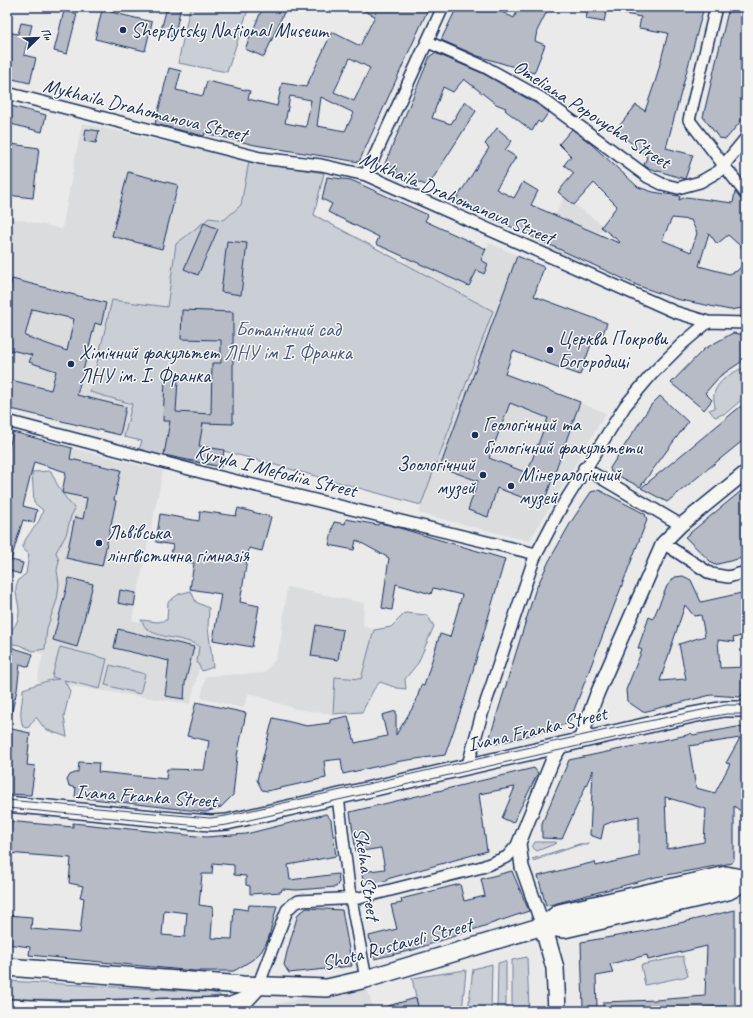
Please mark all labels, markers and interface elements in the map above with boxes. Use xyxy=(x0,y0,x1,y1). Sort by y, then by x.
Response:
north arrow xyxy=(18,18,58,58)
place label: Sheptytsky National Museum xyxy=(131,18,330,43)
marker: Sheptytsky National Museum xyxy=(118,25,128,35)
text: Пн xyxy=(39,26,56,43)
street label: Omeliana Popovycha Street xyxy=(509,54,677,176)
street label: Mykhaila Drahomanova Street xyxy=(41,73,252,148)
street label: Mykhaila Drahomanova Street xyxy=(356,146,561,252)
park label: Ботанічний сад ЛНУ ім І. Франка xyxy=(224,317,354,365)
place label: Церква Покрови Богородиці xyxy=(558,326,669,374)
place label: Хімічний факультет ЛНУ ім. І. Франка xyxy=(79,340,220,388)
marker: Церква Покрови Богородиці xyxy=(545,345,555,355)
marker: Хімічний факультет ЛНУ ім. І. Франка xyxy=(66,359,76,369)
place label: Геологічний та біологічний факультети xyxy=(483,412,644,460)
marker: Геологічний та біологічний факультети xyxy=(470,430,480,440)
street label: Kyryla I Mefodiia Street xyxy=(193,439,362,504)
place label: Зоологічний музей xyxy=(397,452,477,500)
place label: Мінералогічний музей xyxy=(519,462,623,510)
marker: Зоологічний музей xyxy=(478,470,488,480)
marker: Мінералогічний музей xyxy=(506,481,516,491)
place label: Львівська лінгвістична гімназія xyxy=(107,520,250,568)
marker: Львівська лінгвістична гімназія xyxy=(94,538,104,548)
street label: Ivana Franka Street xyxy=(465,700,611,757)
street label: Ivana Franka Street xyxy=(74,779,220,814)
street label: Skelna Street xyxy=(348,826,386,925)
street label: Shota Rustaveli Street xyxy=(319,911,478,976)

